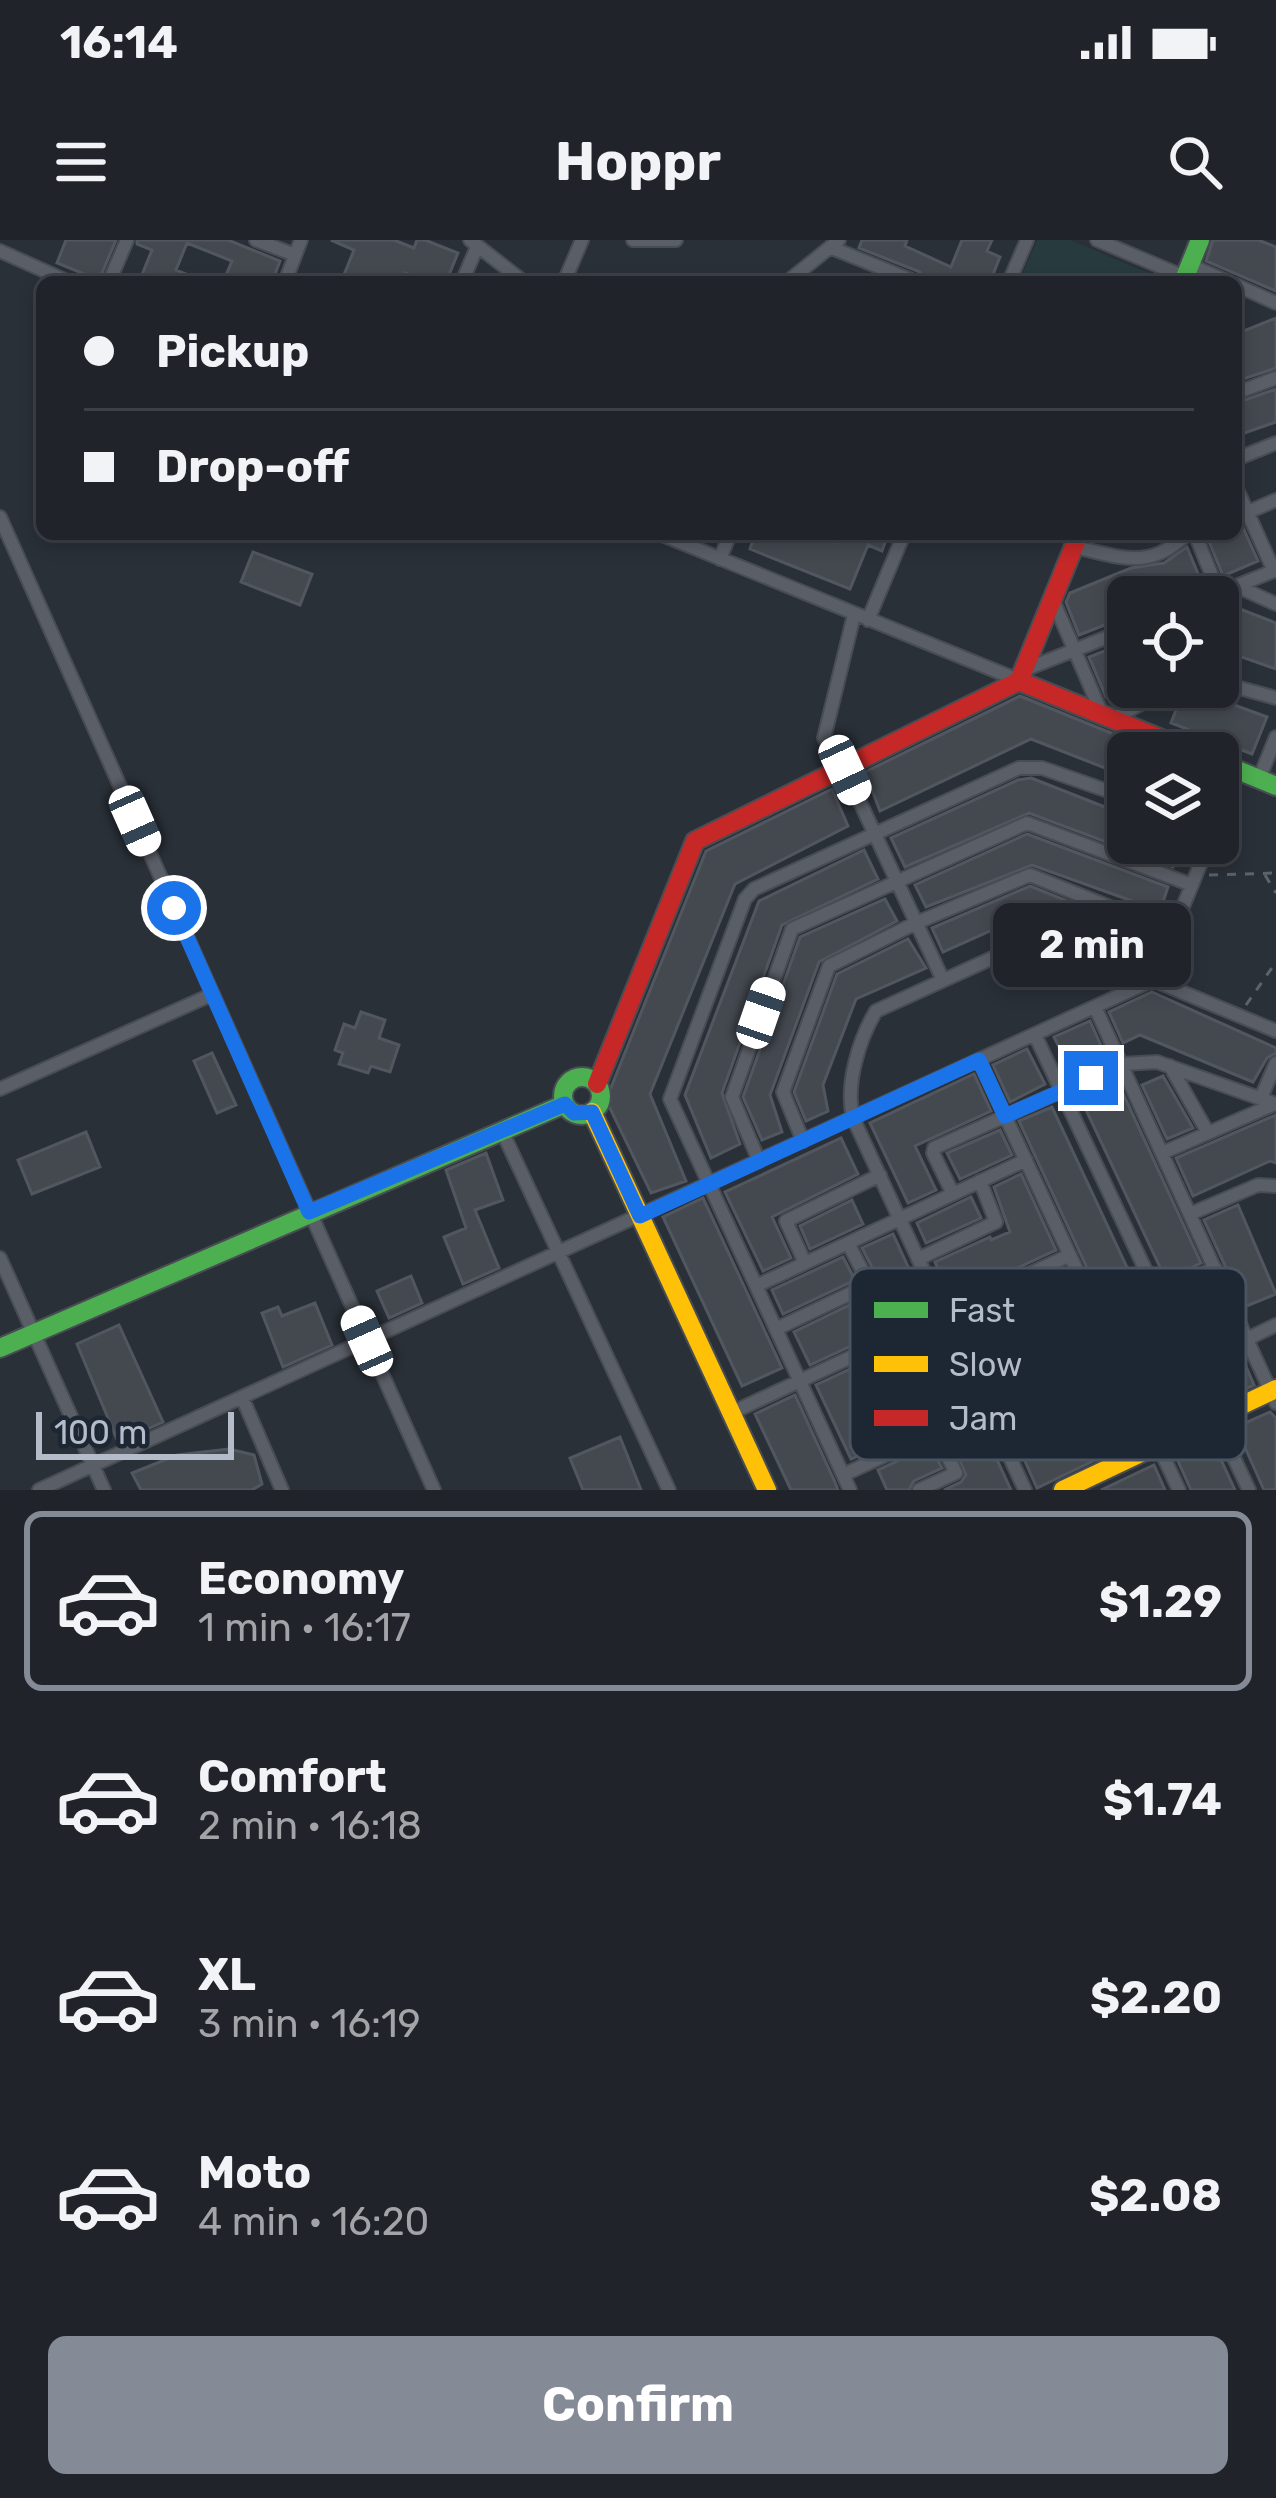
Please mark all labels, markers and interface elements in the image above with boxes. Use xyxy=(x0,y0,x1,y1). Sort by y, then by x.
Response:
text: 16:14 xyxy=(60,16,178,69)
icon: menu xyxy=(48,129,114,195)
icon: search xyxy=(1162,129,1228,195)
text: Hoppr xyxy=(555,130,721,194)
text: Pickup xyxy=(156,325,309,378)
text: Drop-off xyxy=(156,440,349,493)
map controls xyxy=(1107,576,1239,864)
button: locate xyxy=(1107,576,1239,708)
car xyxy=(813,730,877,810)
button: layers xyxy=(1107,732,1239,864)
car xyxy=(104,781,166,861)
route start xyxy=(147,881,201,935)
callout: 2 min xyxy=(992,904,1190,988)
text: 2 min xyxy=(1039,922,1145,968)
car xyxy=(732,973,790,1053)
route end xyxy=(1064,1051,1118,1105)
legend xyxy=(850,1268,1246,1460)
text: Fast xyxy=(949,1291,1015,1330)
car xyxy=(336,1301,398,1381)
text: Slow xyxy=(949,1345,1023,1384)
text: Jam xyxy=(949,1399,1017,1438)
scale bar xyxy=(36,1406,234,1459)
text: 100 m xyxy=(54,1413,147,1452)
icon: car xyxy=(54,1547,162,1655)
text: Economy xyxy=(198,1552,404,1605)
text: $1.29 xyxy=(1099,1575,1222,1628)
text: 1 min · 16:17 xyxy=(198,1605,411,1651)
icon: car xyxy=(54,1745,162,1853)
text: Comfort xyxy=(198,1750,387,1803)
text: $1.74 xyxy=(1103,1773,1222,1826)
text: 2 min · 16:18 xyxy=(198,1803,422,1849)
icon: car xyxy=(54,1943,162,2051)
text: XL xyxy=(198,1948,256,2001)
text: $2.20 xyxy=(1090,1971,1222,2024)
text: 3 min · 16:19 xyxy=(198,2001,421,2047)
icon: car xyxy=(54,2141,162,2249)
text: Moto xyxy=(198,2146,311,2199)
text: $2.08 xyxy=(1089,2169,1222,2222)
text: 4 min · 16:20 xyxy=(198,2199,429,2245)
button: Confirm xyxy=(48,2336,1228,2474)

